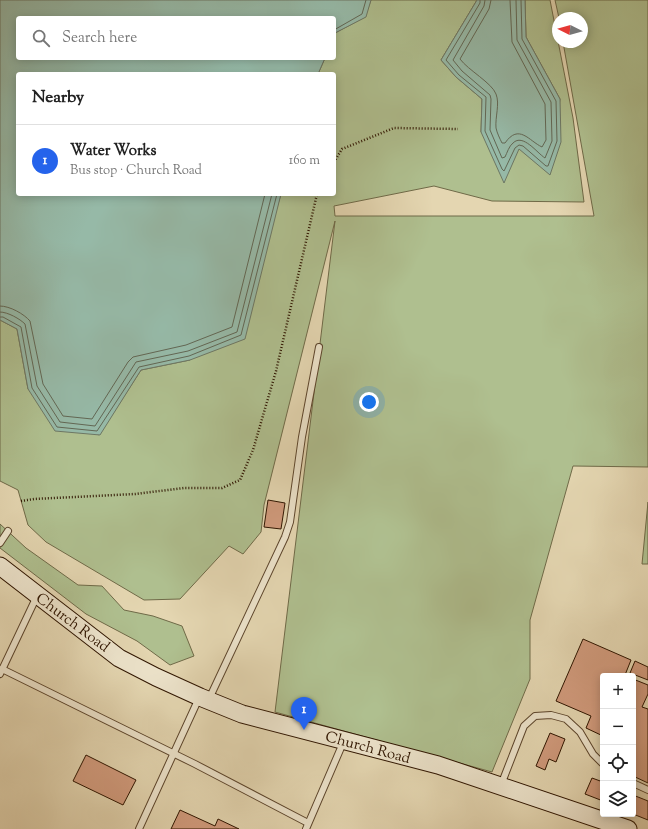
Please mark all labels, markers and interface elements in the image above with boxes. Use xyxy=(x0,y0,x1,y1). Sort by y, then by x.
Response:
north arrow xyxy=(552,12,588,48)
search box xyxy=(16,16,336,60)
icon: search xyxy=(30,27,52,49)
text: Search here xyxy=(62,28,137,49)
text: Nearby xyxy=(32,86,84,110)
text: Water Works xyxy=(70,141,157,162)
text: 1 xyxy=(43,152,47,170)
text: 160 m xyxy=(289,152,320,170)
text: Bus stop · Church Road xyxy=(70,162,202,180)
your location xyxy=(359,392,379,412)
street label: Church Road xyxy=(31,588,114,658)
map controls xyxy=(600,673,636,817)
button: + xyxy=(600,673,636,709)
pin: 1 xyxy=(291,697,317,730)
button: − xyxy=(600,709,636,745)
street label: Church Road xyxy=(323,727,413,770)
button: locate xyxy=(600,745,636,781)
button: layers xyxy=(600,781,636,817)

